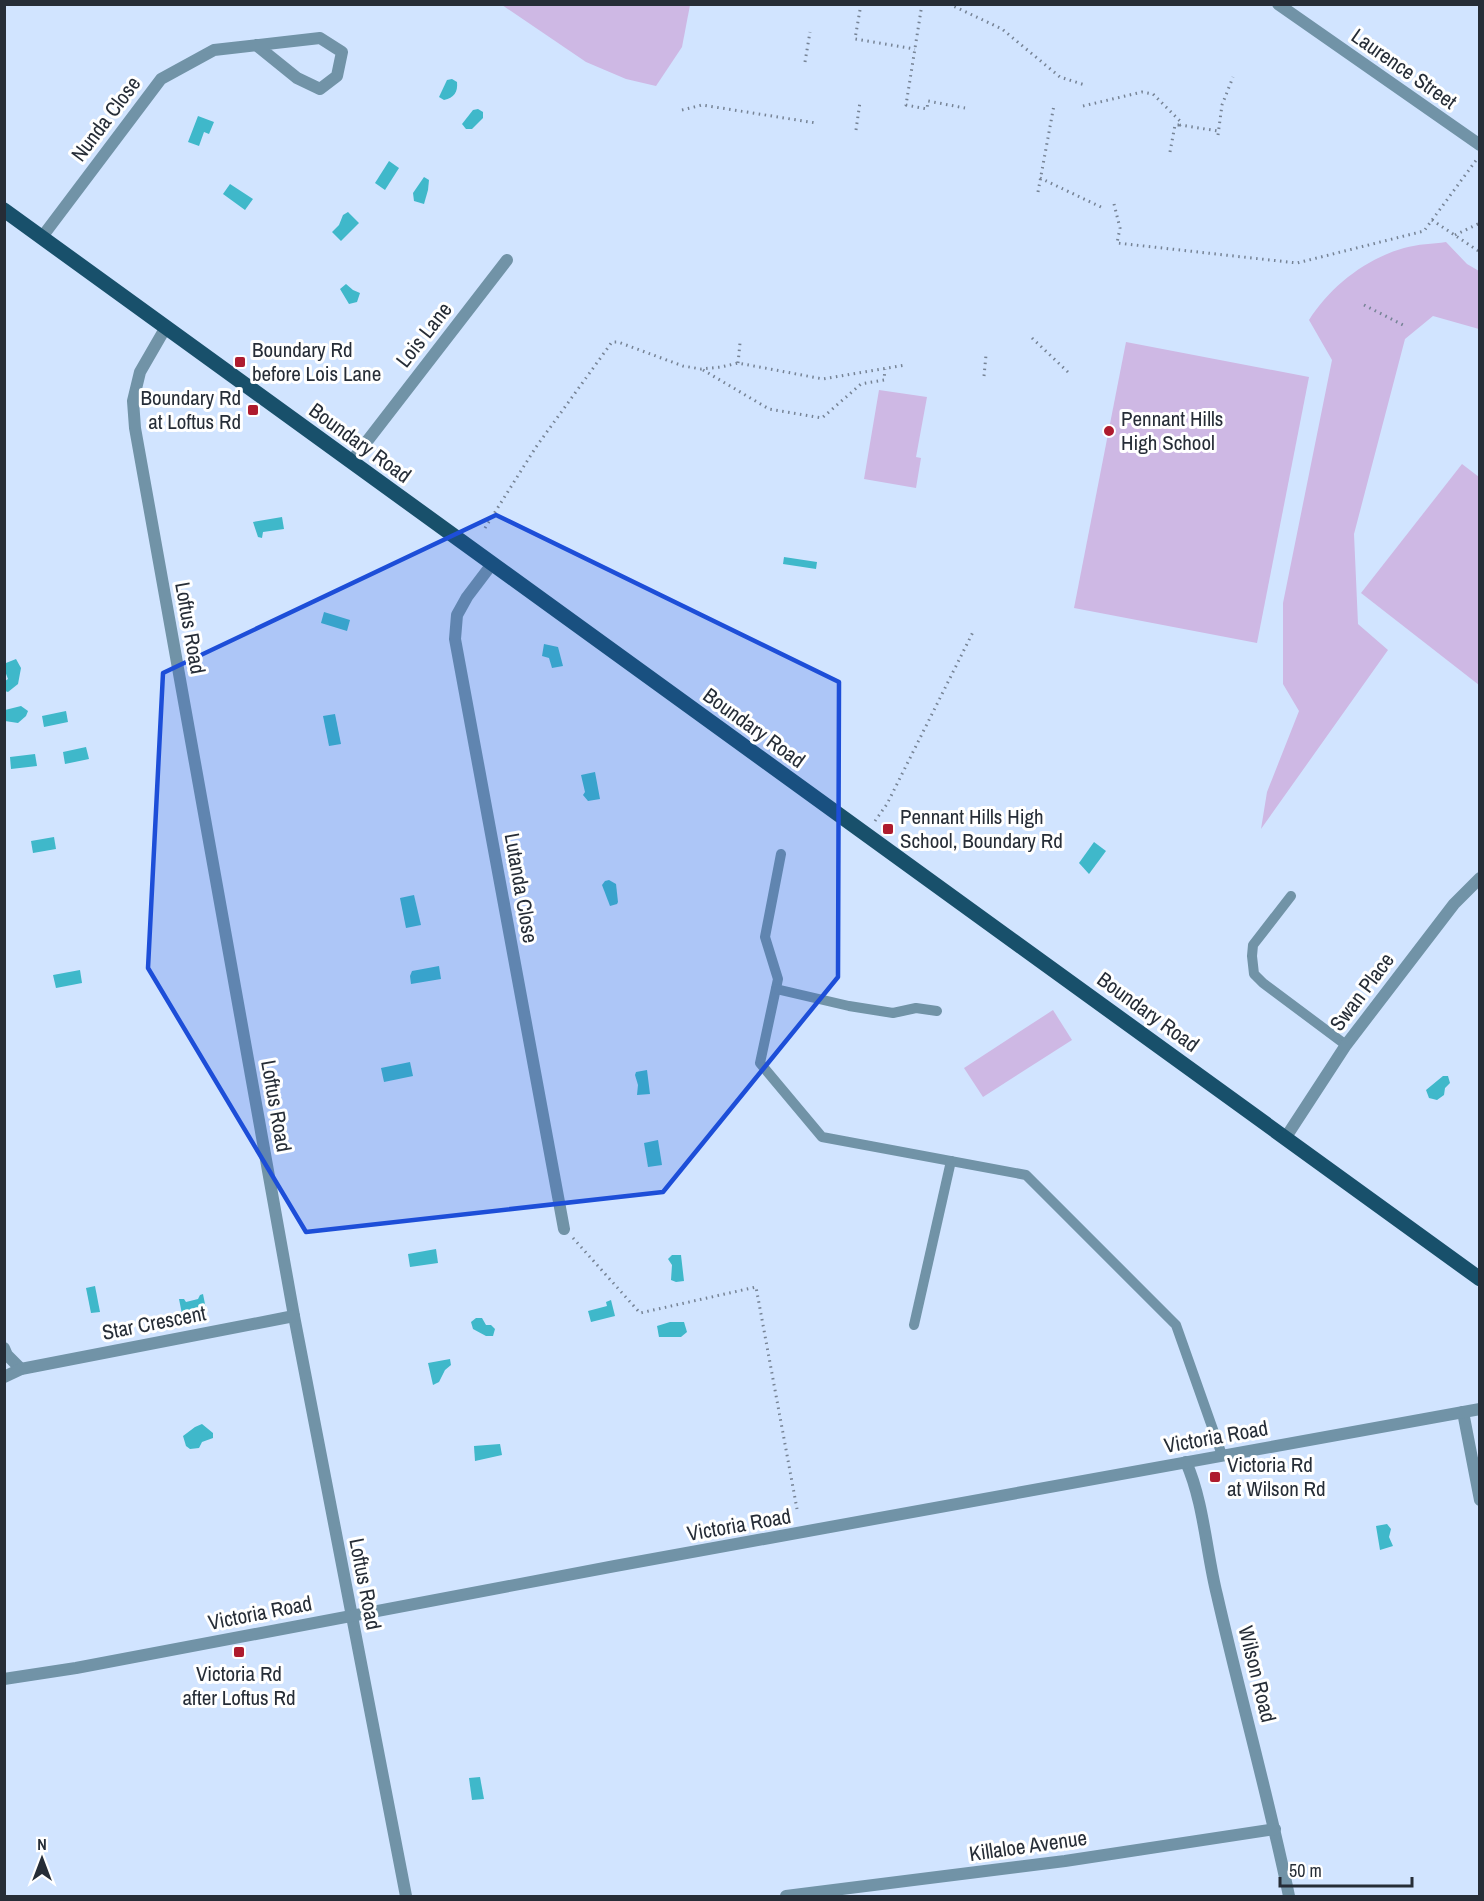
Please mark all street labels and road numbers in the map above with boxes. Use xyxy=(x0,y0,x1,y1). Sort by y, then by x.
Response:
street label: Laurence Street xyxy=(1346,22,1463,116)
street label: Nunda Close xyxy=(64,70,147,167)
street label: Lois Lane xyxy=(389,296,458,373)
street label: Boundary Road xyxy=(303,396,417,489)
street label: Loftus Road xyxy=(168,580,213,676)
street label: Boundary Road xyxy=(697,681,811,774)
street label: Lutanda Close xyxy=(498,831,545,945)
street label: Swan Place xyxy=(1323,947,1401,1037)
street label: Boundary Road xyxy=(1091,965,1205,1058)
street label: Loftus Road xyxy=(254,1058,299,1154)
street label: Star Crescent xyxy=(99,1298,209,1347)
street label: Victoria Road xyxy=(1162,1413,1270,1460)
street label: Victoria Road xyxy=(685,1501,793,1548)
street label: Loftus Road xyxy=(342,1536,389,1632)
street label: Victoria Road xyxy=(206,1588,314,1637)
street label: Wilson Road xyxy=(1231,1623,1283,1725)
street label: Killaloe Avenue xyxy=(967,1823,1089,1868)

